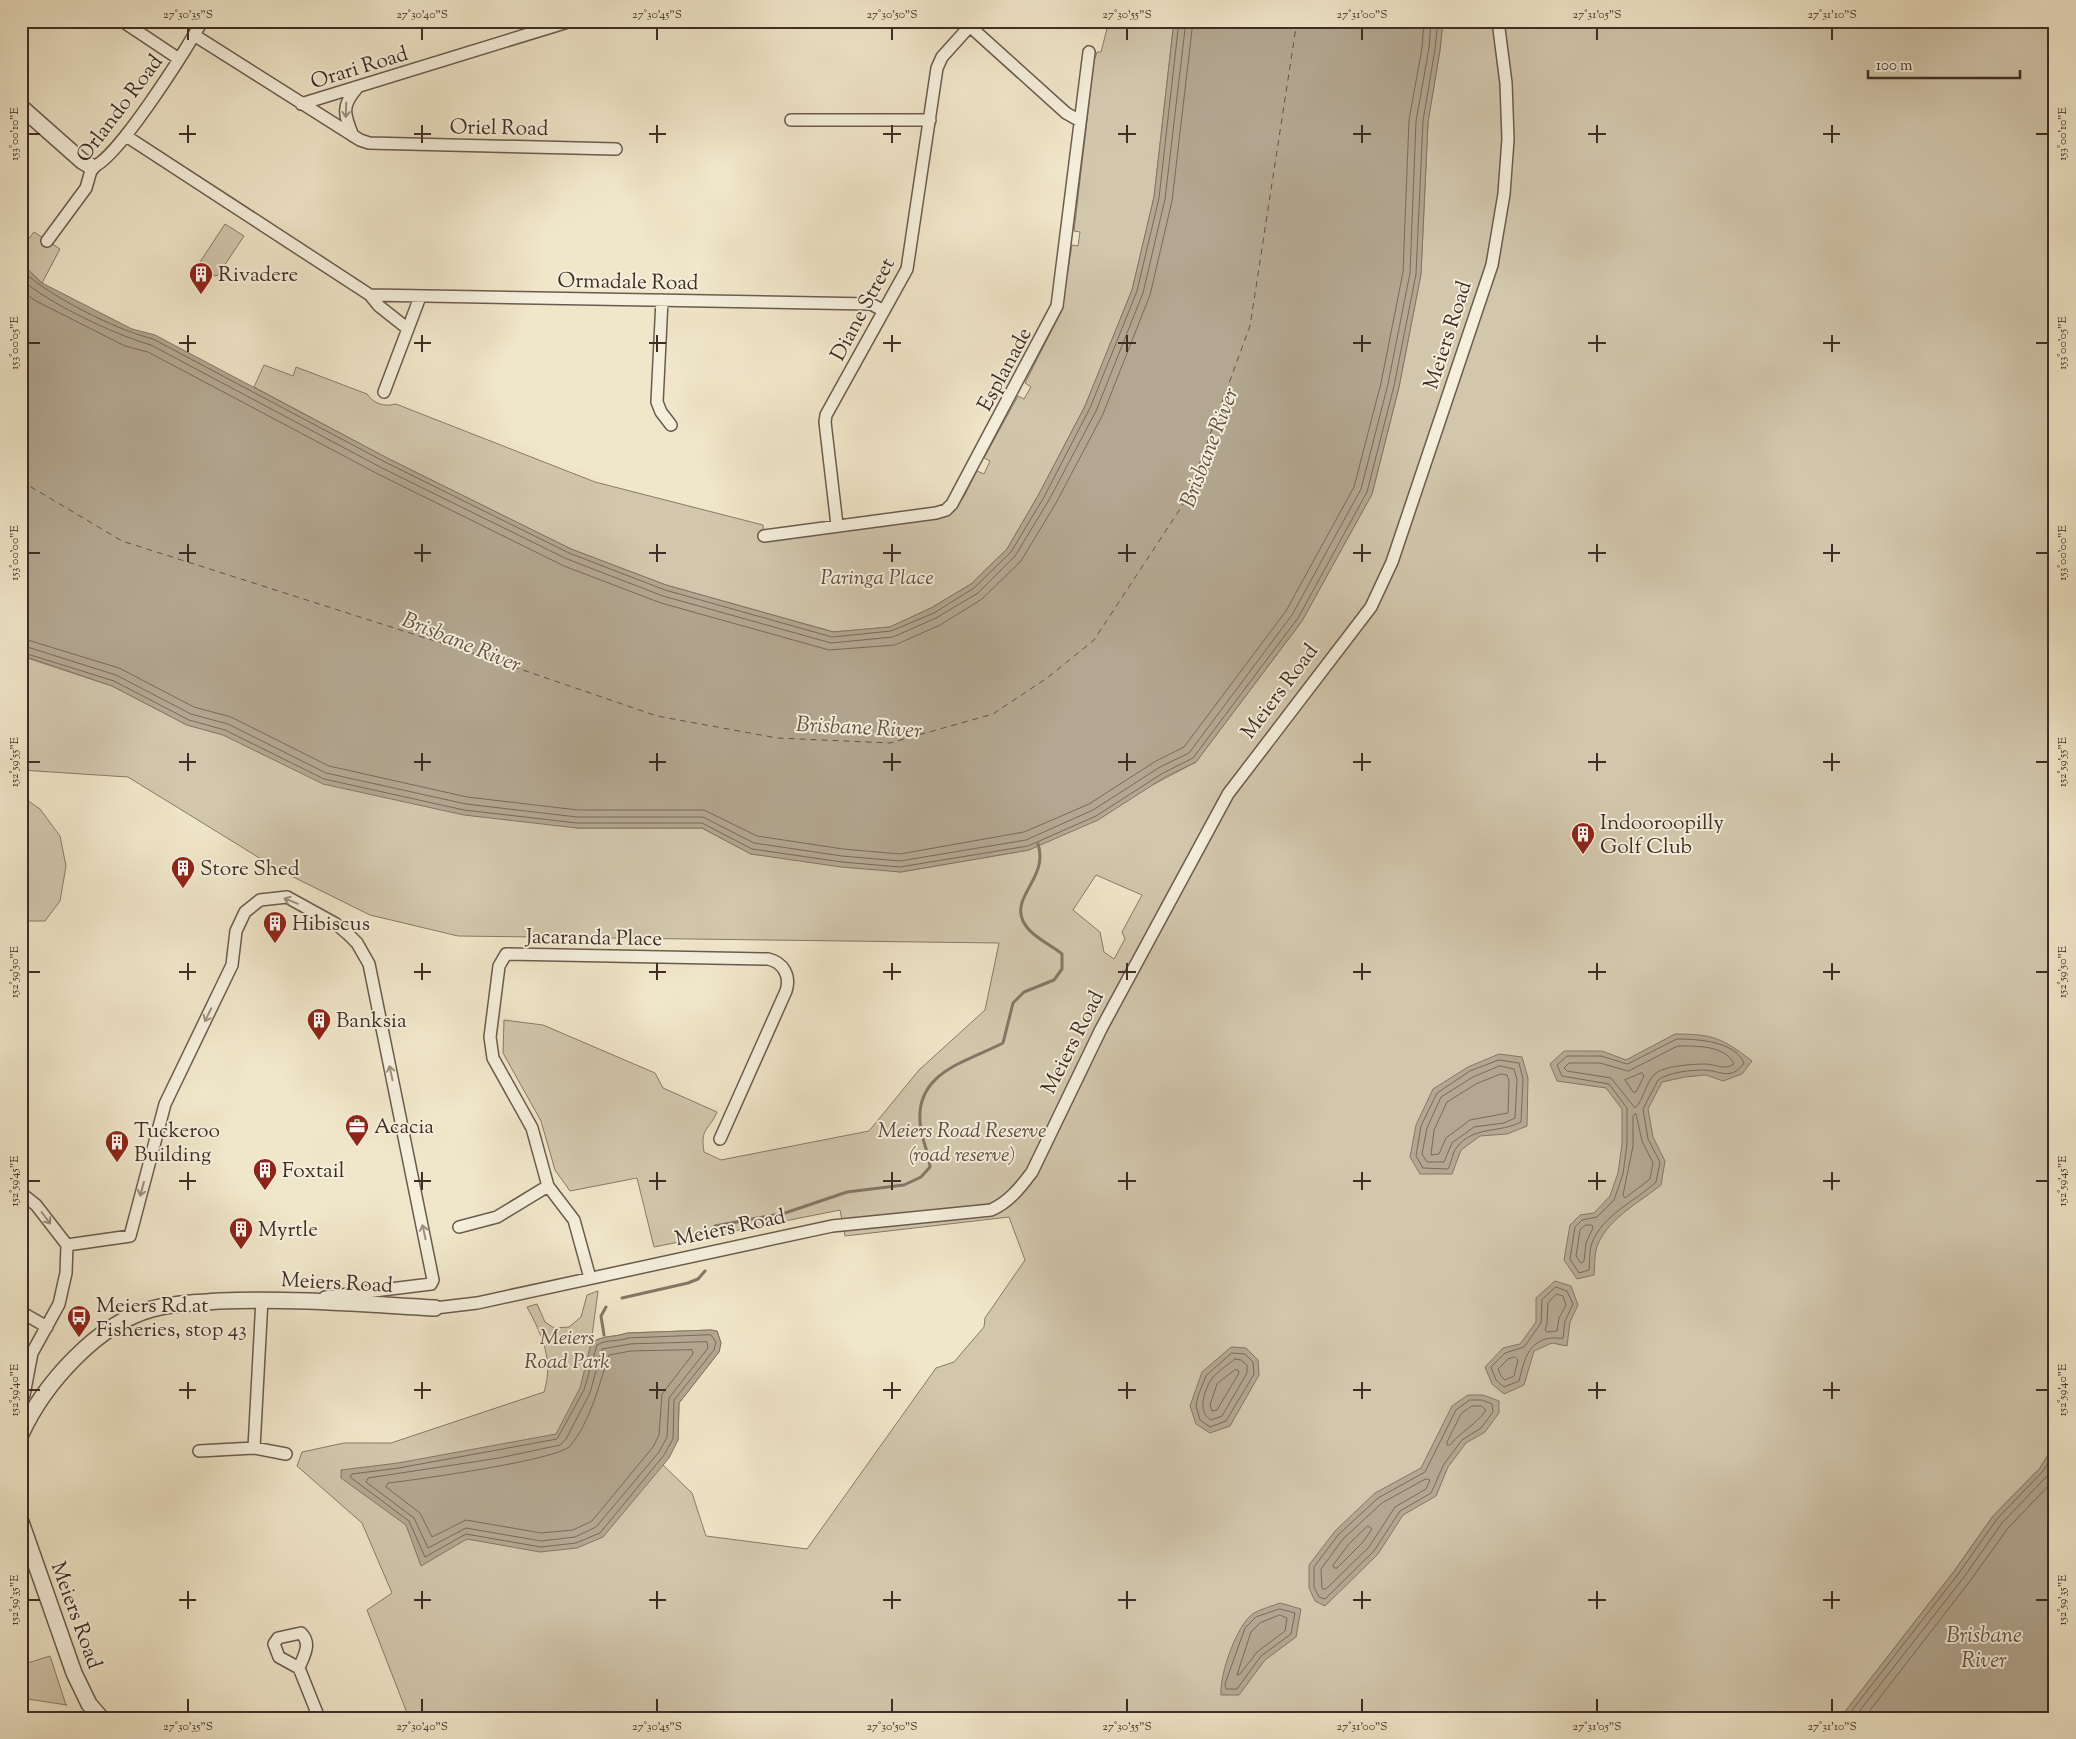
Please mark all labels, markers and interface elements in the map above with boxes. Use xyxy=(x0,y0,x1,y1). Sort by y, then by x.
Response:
text: 27°30'35"S xyxy=(163,6,213,24)
text: 27°30'40"S xyxy=(396,6,448,24)
text: 27°30'45"S xyxy=(632,6,682,24)
text: 27°30'50"S xyxy=(866,6,918,24)
text: 27°30'55"S xyxy=(1102,6,1152,24)
text: 27°31'00"S xyxy=(1337,6,1387,24)
text: 27°31'05"S xyxy=(1573,6,1621,24)
text: 27°31'10"S xyxy=(1807,6,1857,24)
street label: Orari Road xyxy=(307,40,412,98)
scale bar xyxy=(1868,48,2021,80)
street label: Orlando Road xyxy=(70,49,171,169)
text: 100 m xyxy=(1876,56,1913,77)
one-way arrow xyxy=(342,101,351,117)
text: 153°00'10"E xyxy=(6,106,24,161)
text: 153°00'10"E xyxy=(2054,106,2072,161)
street label: Oriel Road xyxy=(449,113,549,145)
street label: Diane Street xyxy=(824,253,904,367)
building icon: Rivadere xyxy=(188,261,214,295)
place label: Rivadere xyxy=(218,261,298,291)
street label: Ormadale Road xyxy=(557,267,699,299)
street label: Meiers Road xyxy=(1417,277,1481,394)
text: 153°00'05"E xyxy=(6,316,24,370)
text: 153°00'05"E xyxy=(2054,316,2072,370)
street label: Esplanade xyxy=(971,323,1040,417)
water label: Brisbane River xyxy=(1173,383,1248,513)
text: 153°00'00"E xyxy=(6,525,24,581)
text: 153°00'00"E xyxy=(2054,525,2072,581)
park label: Paringa Place xyxy=(820,564,934,594)
water label: Brisbane River xyxy=(397,605,525,682)
street label: Meiers Road xyxy=(1235,638,1326,746)
water label: Brisbane River xyxy=(795,710,923,748)
text: 152°59'55"E xyxy=(6,736,24,787)
text: 152°59'55"E xyxy=(2054,736,2072,787)
place label: Indooroopilly Golf Club xyxy=(1600,809,1724,863)
building icon: Indooroopilly Golf Club xyxy=(1570,821,1596,855)
building icon: Store Shed xyxy=(170,855,196,889)
place label: Store Shed xyxy=(200,855,300,885)
one-way arrow xyxy=(284,895,299,905)
building icon: Hibiscus xyxy=(262,910,288,944)
place label: Hibiscus xyxy=(292,910,370,940)
street label: Jacaranda Place xyxy=(524,923,662,955)
text: 152°59'50"E xyxy=(6,945,24,998)
text: 152°59'50"E xyxy=(2054,945,2072,998)
street label: Meiers Road xyxy=(1035,986,1113,1100)
one-way arrow xyxy=(202,1007,212,1022)
building icon: Banksia xyxy=(306,1007,332,1041)
place label: Banksia xyxy=(336,1007,407,1037)
one-way arrow xyxy=(385,1066,395,1082)
office icon: Acacia xyxy=(344,1113,370,1147)
place label: Acacia xyxy=(374,1113,434,1143)
place label: Tuckeroo Building xyxy=(134,1117,220,1171)
park label: Meiers Road Reserve (road reserve) xyxy=(878,1117,1046,1171)
building icon: Tuckeroo Building xyxy=(104,1129,130,1163)
text: 152°59'45"E xyxy=(6,1155,24,1206)
text: 152°59'45"E xyxy=(2054,1155,2072,1206)
building icon: Foxtail xyxy=(252,1157,278,1191)
place label: Foxtail xyxy=(282,1157,345,1187)
one-way arrow xyxy=(137,1180,147,1196)
street label: Meiers Road xyxy=(672,1203,789,1255)
one-way arrow xyxy=(40,1210,51,1224)
building icon: Myrtle xyxy=(228,1216,254,1250)
place label: Myrtle xyxy=(258,1216,318,1246)
one-way arrow xyxy=(419,1225,428,1241)
street label: Meiers Road xyxy=(280,1266,394,1302)
place label: Meiers Rd at Fisheries, stop 43 xyxy=(96,1292,247,1346)
bus stop icon: Meiers Rd at Fisheries, stop 43 xyxy=(66,1304,92,1338)
park label: Meiers Road Park xyxy=(524,1324,610,1378)
text: 152°59'40"E xyxy=(6,1363,24,1416)
text: 152°59'40"E xyxy=(2054,1363,2072,1416)
street label: Meiers Road xyxy=(42,1558,108,1674)
text: 152°59'35"E xyxy=(6,1574,24,1625)
text: 152°59'35"E xyxy=(2054,1574,2072,1625)
water label: Brisbane River xyxy=(1946,1621,2022,1678)
text: 27°30'35"S xyxy=(163,1718,213,1736)
text: 27°30'40"S xyxy=(396,1718,448,1736)
text: 27°30'45"S xyxy=(632,1718,682,1736)
text: 27°30'50"S xyxy=(866,1718,918,1736)
text: 27°30'55"S xyxy=(1102,1718,1152,1736)
text: 27°31'00"S xyxy=(1337,1718,1387,1736)
text: 27°31'05"S xyxy=(1573,1718,1621,1736)
text: 27°31'10"S xyxy=(1807,1718,1857,1736)

